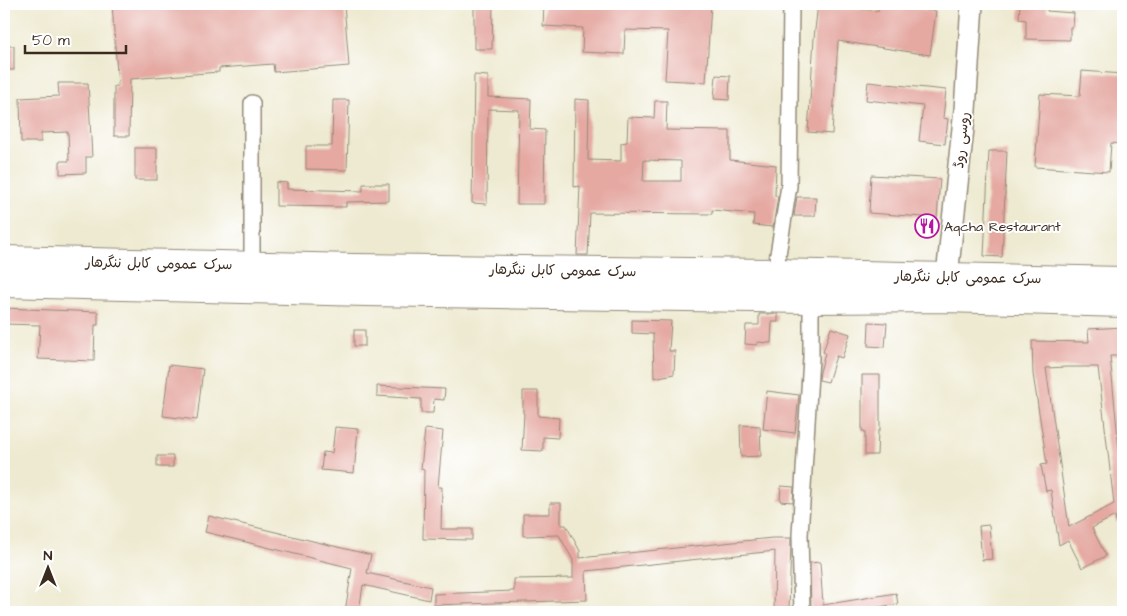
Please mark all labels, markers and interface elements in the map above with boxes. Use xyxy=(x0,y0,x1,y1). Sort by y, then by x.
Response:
scale bar xyxy=(25,22,126,54)
text: 50 m xyxy=(32,30,70,51)
street label: روسی روڈ xyxy=(949,111,975,169)
restaurant icon: Aqcha Restaurant xyxy=(914,213,940,239)
place label: Aqcha Restaurant xyxy=(944,217,1061,237)
street label: سرک عمومی کابل ننگرهار xyxy=(84,253,233,275)
street label: سرک عمومی کابل ننگرهار xyxy=(488,260,637,282)
street label: سرک عمومی کابل ننگرهار xyxy=(893,267,1042,289)
north arrow xyxy=(22,544,72,594)
text: N xyxy=(44,546,53,566)

